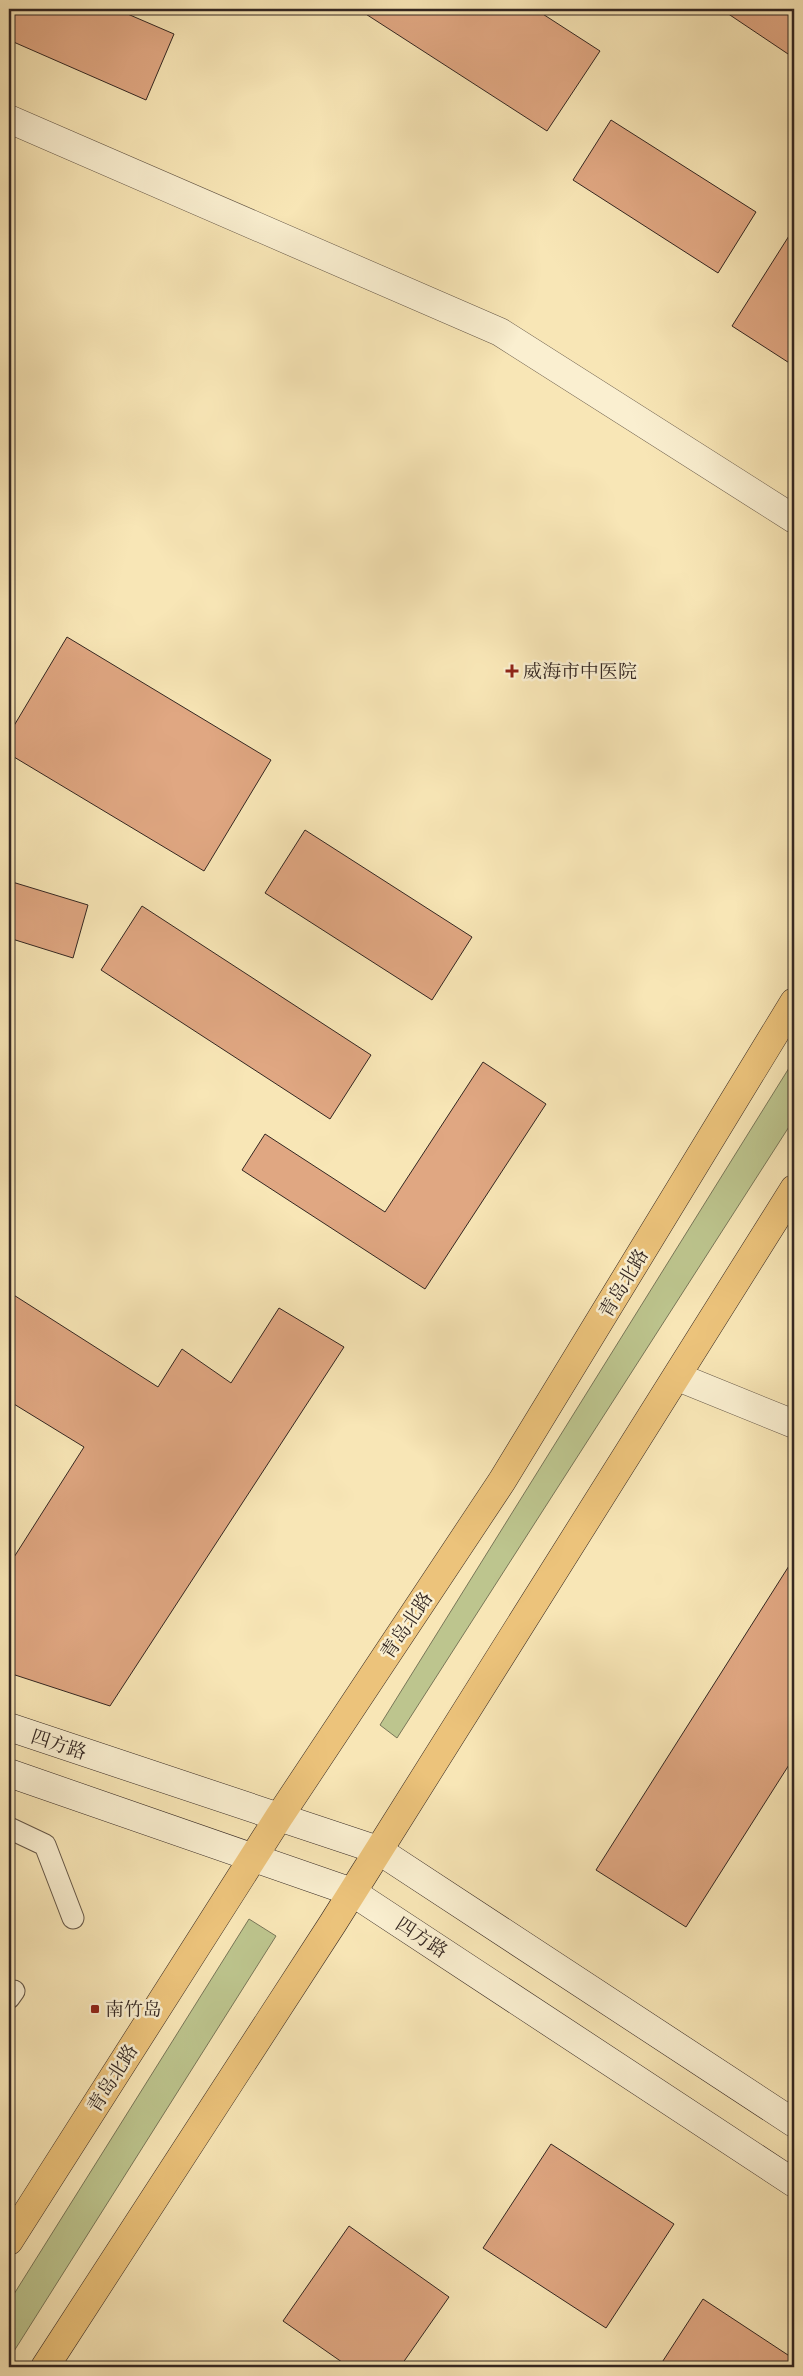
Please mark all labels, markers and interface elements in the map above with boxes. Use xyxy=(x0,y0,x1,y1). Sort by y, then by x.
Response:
place label: 威海市中医院 xyxy=(523,661,637,684)
marker: 威海市中医院 xyxy=(505,664,519,678)
street label: 青岛北路 xyxy=(595,1245,654,1322)
street label: 青岛北路 xyxy=(376,1588,438,1664)
street label: 四方路 xyxy=(28,1726,89,1765)
street label: 四方路 xyxy=(391,1913,451,1963)
place label: 南竹岛 xyxy=(105,1999,162,2022)
marker: 南竹岛 xyxy=(89,2003,101,2015)
street label: 青岛北路 xyxy=(83,2040,143,2117)

